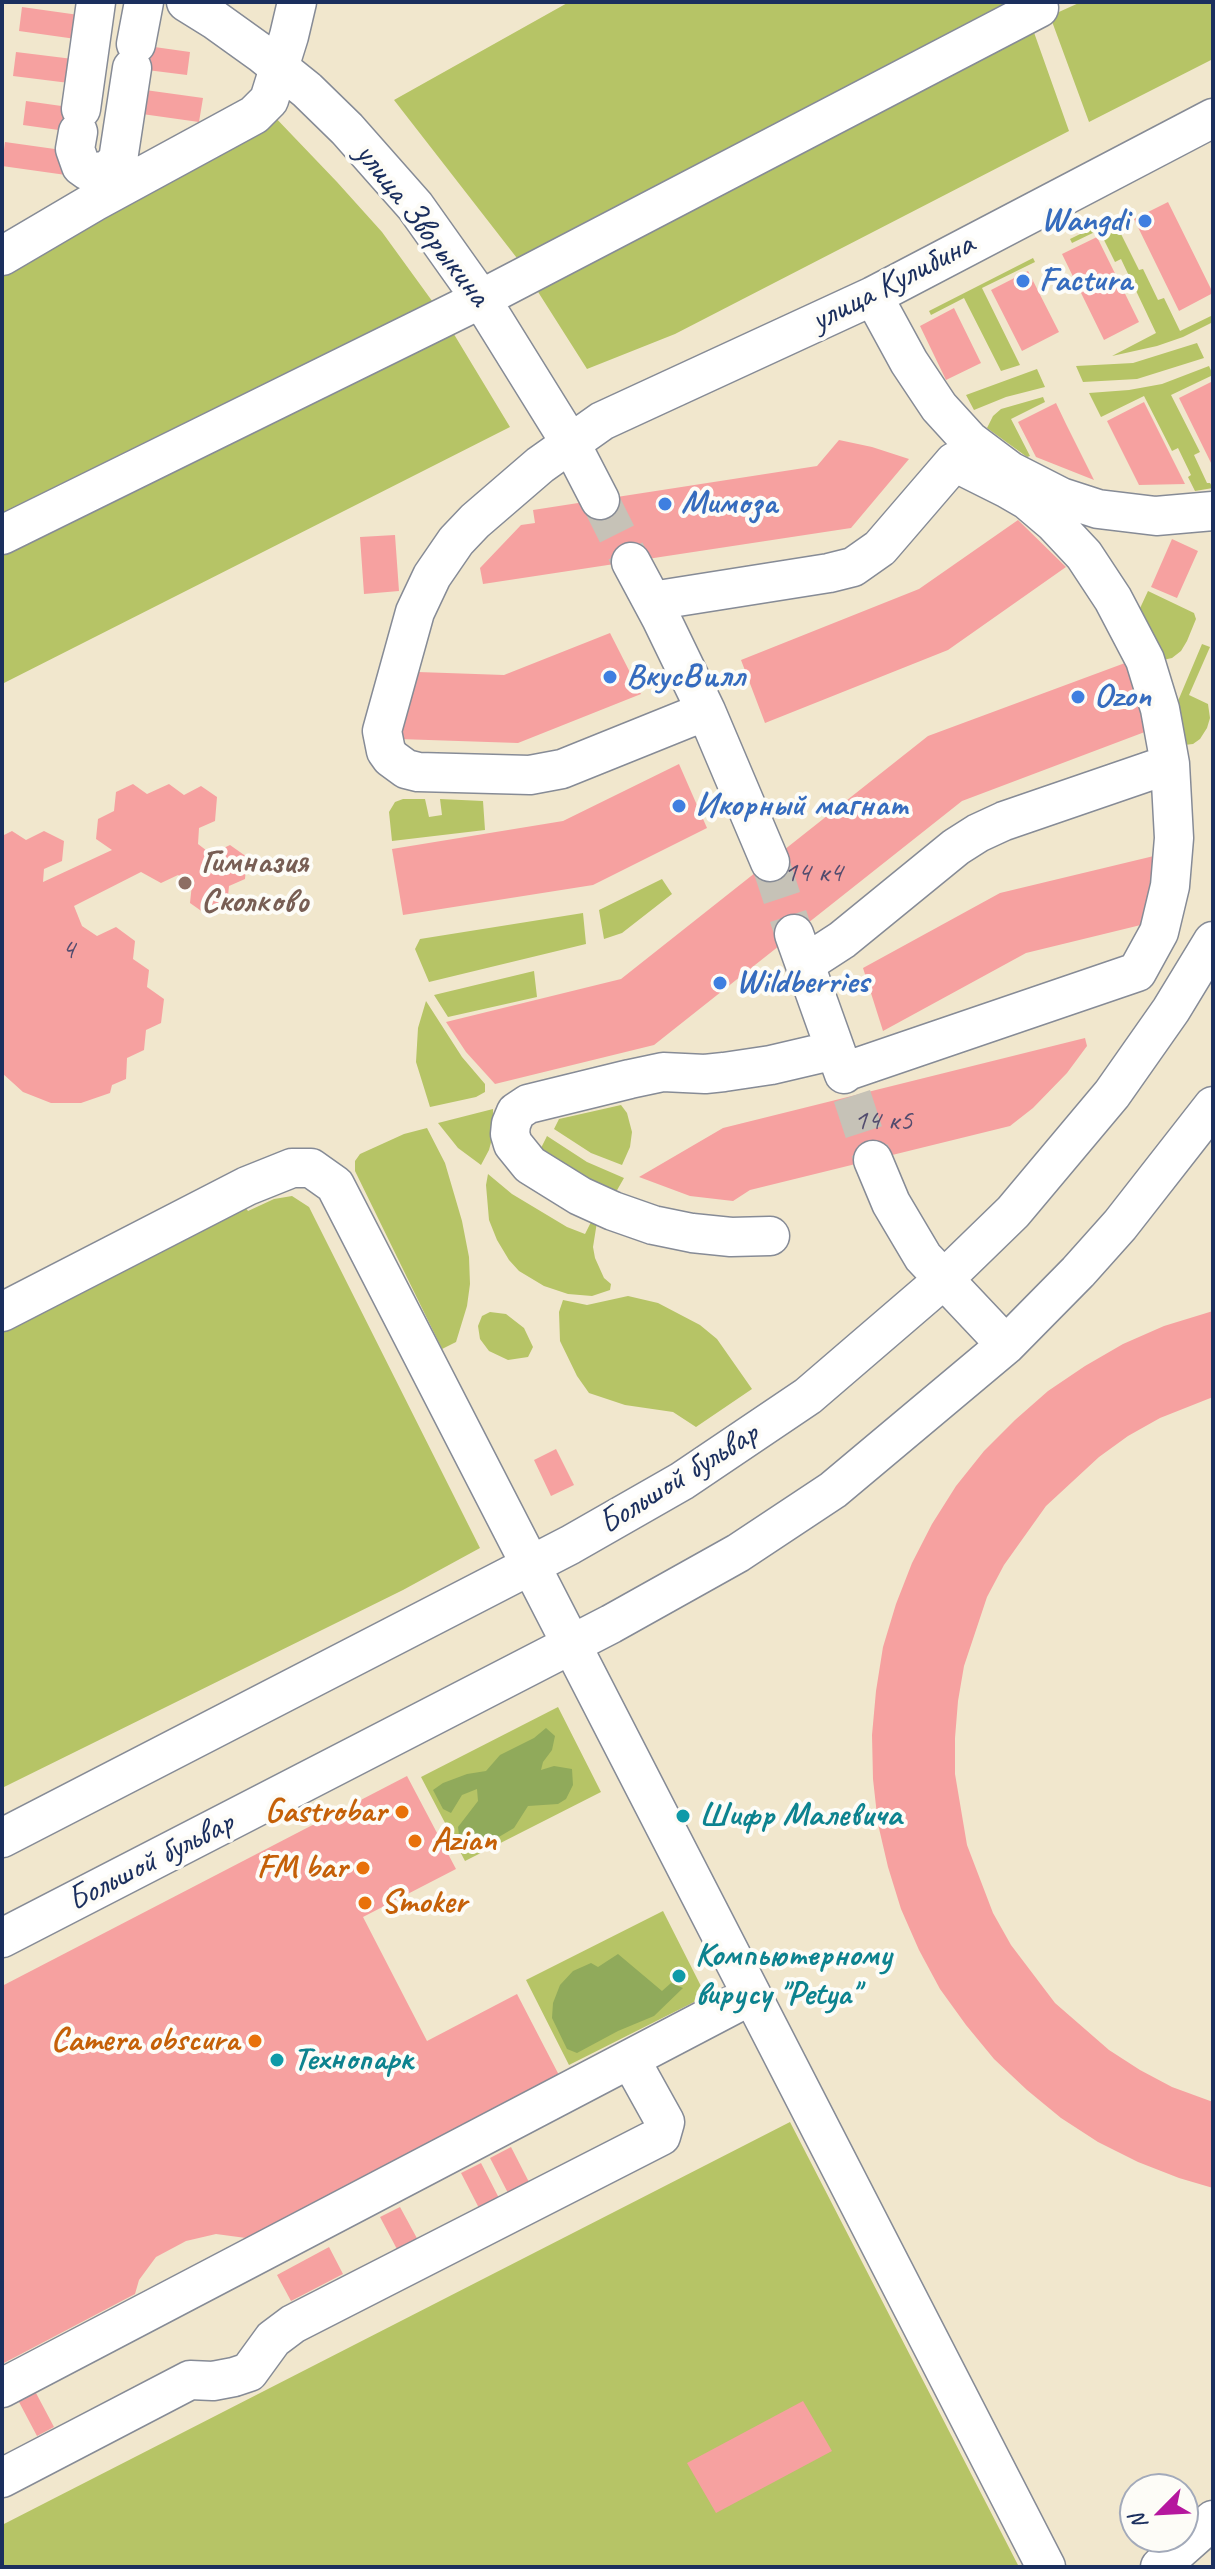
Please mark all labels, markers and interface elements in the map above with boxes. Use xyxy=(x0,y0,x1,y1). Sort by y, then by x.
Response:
street label: улица Зворыкина xyxy=(345,135,499,315)
place label: Wangdi xyxy=(1041,201,1129,241)
marker: Wangdi xyxy=(1136,212,1154,230)
street label: улица Кулибина xyxy=(804,224,982,342)
place label: Factura xyxy=(1039,261,1132,301)
marker: Factura xyxy=(1014,272,1032,290)
place label: Мимоза xyxy=(681,484,777,524)
marker: Мимоза xyxy=(656,495,674,513)
place label: ВкусВилл xyxy=(626,657,744,697)
marker: ВкусВилл xyxy=(601,668,619,686)
place label: Ozon xyxy=(1094,677,1151,717)
marker: Ozon xyxy=(1069,688,1087,706)
place label: Икорный магнат xyxy=(695,786,907,826)
marker: Икорный магнат xyxy=(670,797,688,815)
place label: Гимназия Сколково xyxy=(201,843,309,922)
house number: 14 к4 xyxy=(784,855,842,891)
marker: Гимназия Сколково xyxy=(176,874,194,892)
house number: 4 xyxy=(61,932,75,968)
place label: Wildberries xyxy=(736,963,869,1003)
marker: Wildberries xyxy=(711,974,729,992)
house number: 14 к5 xyxy=(854,1103,912,1139)
street label: Большой бульвар xyxy=(591,1414,767,1544)
place label: Gastrobar xyxy=(265,1792,386,1832)
place label: Шифр Малевича xyxy=(699,1796,901,1836)
street label: Большой бульвар xyxy=(61,1803,241,1921)
marker: Gastrobar xyxy=(393,1803,411,1821)
marker: Шифр Малевича xyxy=(674,1807,692,1825)
place label: Azian xyxy=(431,1821,496,1861)
marker: Azian xyxy=(406,1832,424,1850)
place label: FM bar xyxy=(257,1848,347,1888)
marker: FM bar xyxy=(354,1859,372,1877)
place label: Smoker xyxy=(381,1883,466,1923)
marker: Smoker xyxy=(356,1894,374,1912)
place label: Компьютерному вирусу "Petya" xyxy=(695,1936,892,2016)
marker: Компьютерному вирусу "Petya" xyxy=(670,1967,688,1985)
place label: Camera obscura xyxy=(51,2021,239,2061)
marker: Camera obscura xyxy=(246,2032,264,2050)
place label: Технопарк xyxy=(293,2040,413,2080)
marker: Технопарк xyxy=(268,2051,286,2069)
north arrow xyxy=(1119,2473,1199,2553)
text: N xyxy=(1123,2510,1154,2534)

